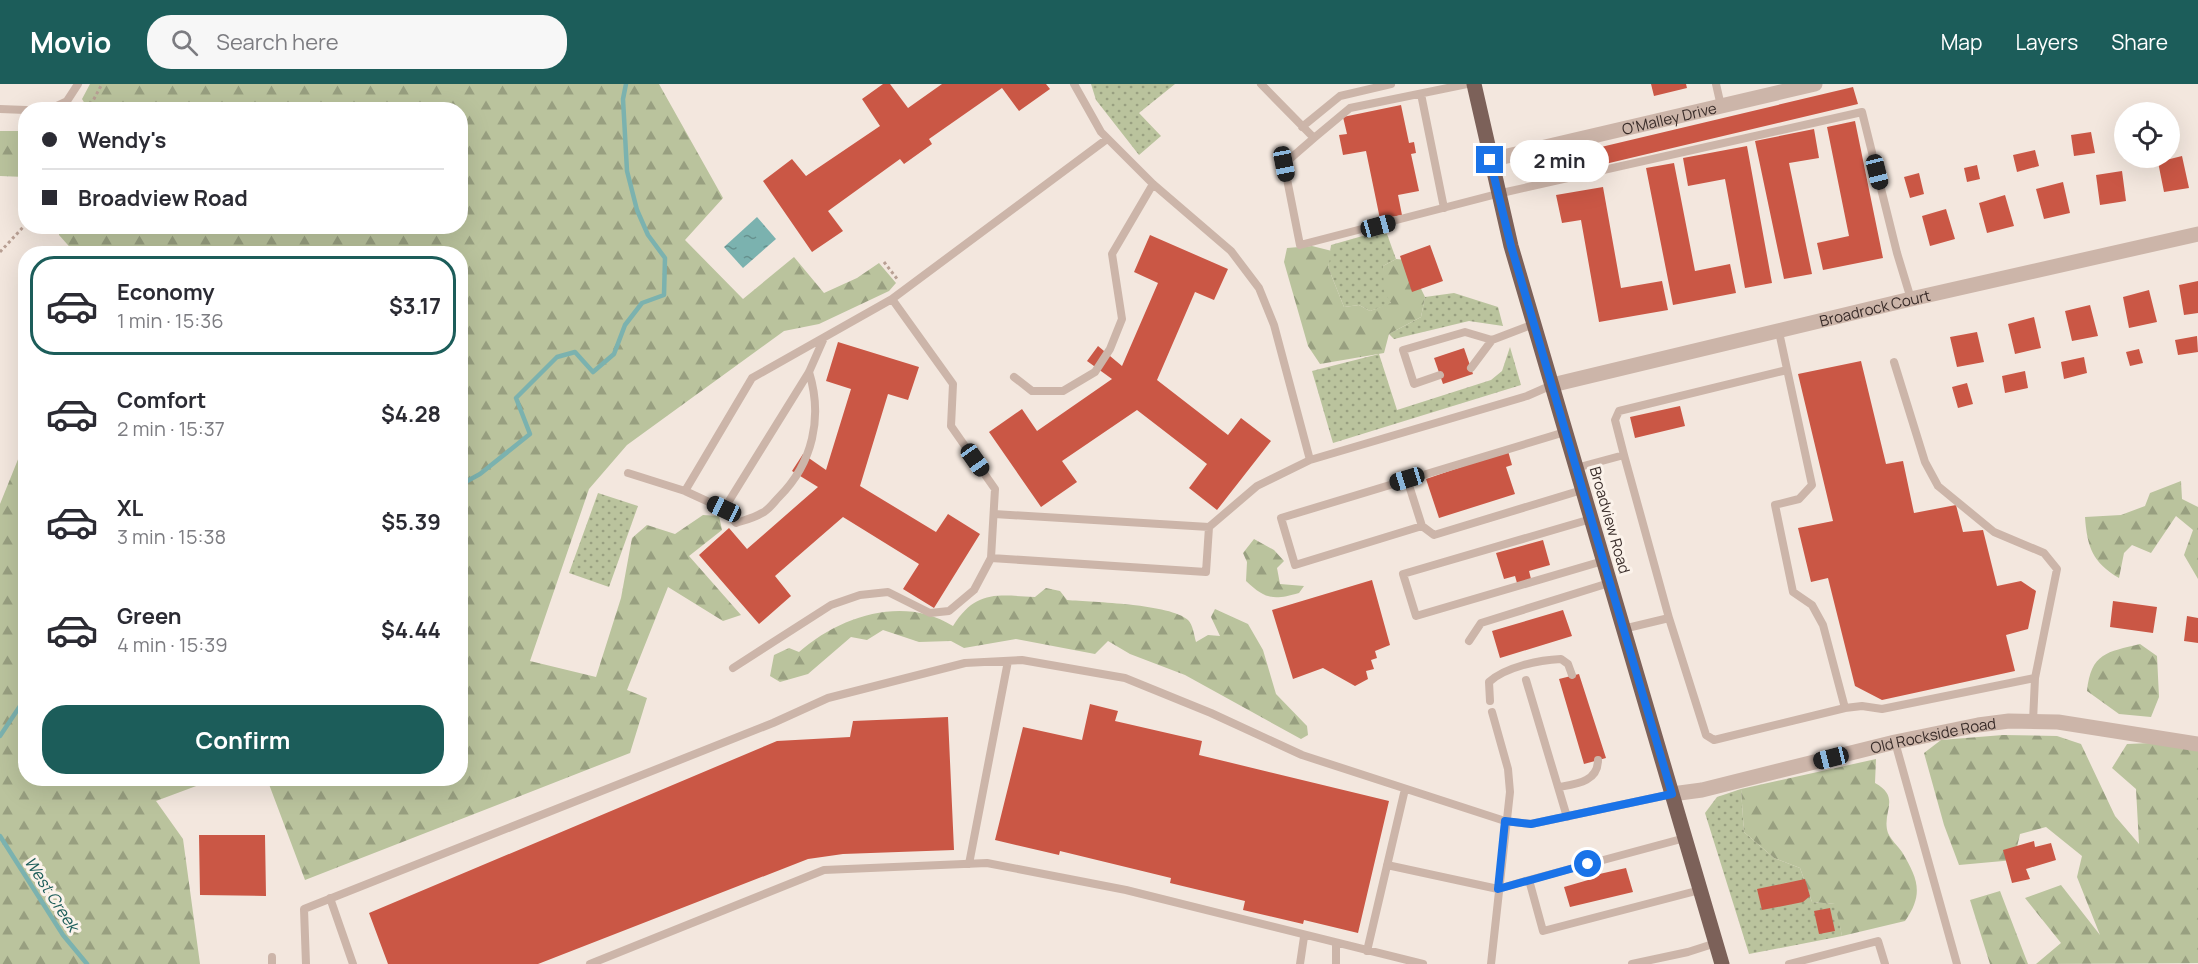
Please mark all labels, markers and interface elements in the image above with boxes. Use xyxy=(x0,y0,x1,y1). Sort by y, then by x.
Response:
search box xyxy=(147,15,567,69)
text: Movio xyxy=(30,23,111,61)
icon: search xyxy=(168,26,201,59)
text: Search here xyxy=(216,27,339,57)
text: Map xyxy=(1941,28,1982,56)
text: Layers xyxy=(2015,28,2078,56)
text: Share xyxy=(2111,28,2168,56)
street label: O'Malley Drive xyxy=(1620,97,1719,139)
map controls xyxy=(2114,102,2180,168)
button: locate xyxy=(2114,102,2180,168)
text: Wendy's xyxy=(78,125,166,155)
callout: 2 min xyxy=(1511,139,1610,181)
car xyxy=(1272,145,1296,183)
route end xyxy=(1476,146,1503,173)
text: 2 min xyxy=(1533,147,1586,174)
car xyxy=(1864,152,1890,192)
text: Broadview Road xyxy=(78,183,248,213)
car xyxy=(1358,213,1398,239)
text: Economy xyxy=(117,277,215,307)
icon: car xyxy=(45,279,99,333)
street label: Broadrock Court xyxy=(1817,284,1932,331)
text: $3.17 xyxy=(389,291,441,321)
text: 1 min · 15:36 xyxy=(117,307,224,334)
text: Comfort xyxy=(117,385,206,415)
icon: car xyxy=(45,387,99,441)
text: $4.28 xyxy=(381,399,441,429)
text: 2 min · 15:37 xyxy=(117,415,225,442)
car xyxy=(957,440,993,480)
street label: Broadview Road xyxy=(1585,464,1635,576)
car xyxy=(1387,465,1427,493)
text: XL xyxy=(117,493,143,523)
car xyxy=(704,493,744,525)
icon: car xyxy=(45,495,99,549)
text: $5.39 xyxy=(381,507,441,537)
text: 3 min · 15:38 xyxy=(117,523,226,550)
text: Green xyxy=(117,601,182,631)
icon: car xyxy=(45,603,99,657)
text: $4.44 xyxy=(381,615,441,645)
text: 4 min · 15:39 xyxy=(117,631,228,658)
button: Confirm xyxy=(42,705,444,774)
street label: Old Rockside Road xyxy=(1868,712,1997,758)
car xyxy=(1811,745,1851,771)
route start xyxy=(1574,850,1601,877)
water label: West Creek xyxy=(20,852,86,937)

